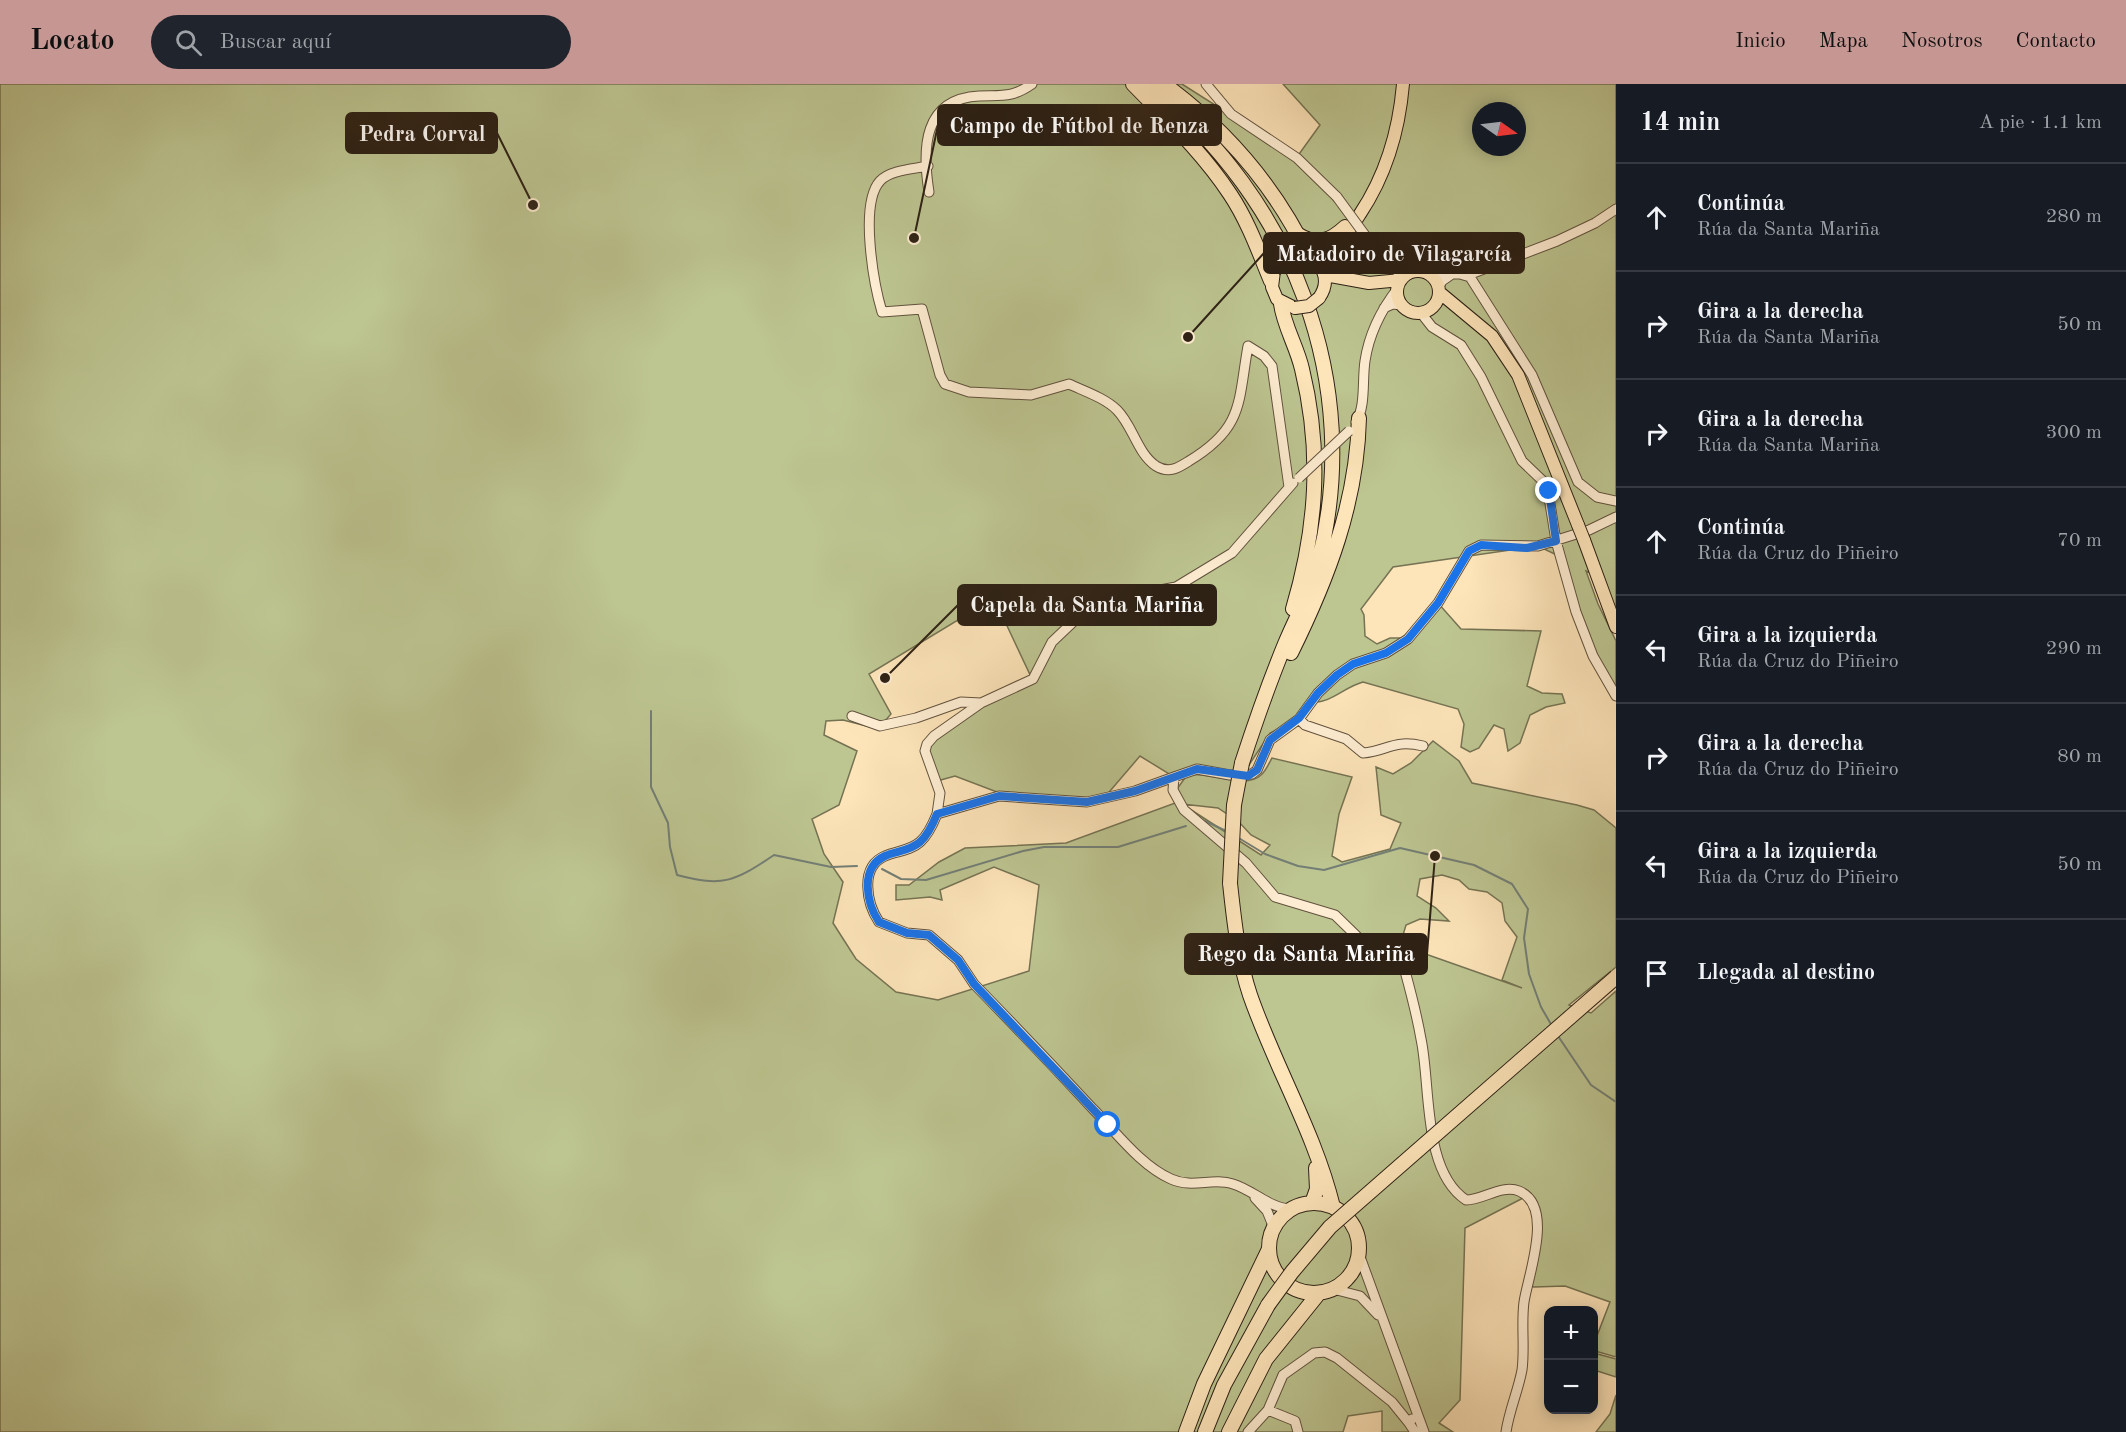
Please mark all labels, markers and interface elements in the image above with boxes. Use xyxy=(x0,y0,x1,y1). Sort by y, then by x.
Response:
search box xyxy=(151,15,571,69)
icon: search xyxy=(172,26,205,59)
text: Locato xyxy=(30,28,115,56)
text: Buscar aquí xyxy=(220,31,331,53)
text: Inicio xyxy=(1735,31,1786,52)
text: Mapa xyxy=(1819,31,1868,52)
text: Nosotros xyxy=(1901,31,1983,52)
text: Contacto xyxy=(2016,31,2096,52)
north arrow xyxy=(1472,102,1526,156)
callout: Campo de Fútbol de Renza xyxy=(938,105,1221,145)
text: 14 min xyxy=(1640,110,1720,136)
callout: Pedra Corval xyxy=(346,113,497,153)
text: A pie · 1.1 km xyxy=(1979,113,2102,133)
text: Campo de Fútbol de Renza xyxy=(949,116,1209,138)
text: Pedra Corval xyxy=(358,124,486,146)
text: Continúa xyxy=(1697,193,1785,215)
icon: ahead xyxy=(1640,201,1673,234)
text: 280 m xyxy=(2046,207,2102,227)
text: Rúa da Santa Mariña xyxy=(1697,220,1880,240)
callout: Matadoiro de Vilagarcía xyxy=(1264,233,1524,273)
text: Matadoiro de Vilagarcía xyxy=(1276,244,1512,266)
text: Gira a la derecha xyxy=(1697,301,1864,323)
icon: right xyxy=(1640,309,1673,342)
text: 50 m xyxy=(2057,315,2102,335)
text: Rúa da Santa Mariña xyxy=(1697,328,1880,348)
text: Gira a la derecha xyxy=(1697,409,1864,431)
icon: right xyxy=(1640,417,1673,450)
text: 300 m xyxy=(2046,423,2102,443)
text: Rúa da Santa Mariña xyxy=(1697,436,1880,456)
route end xyxy=(1535,477,1561,503)
text: Continúa xyxy=(1697,517,1785,539)
icon: ahead xyxy=(1640,525,1673,558)
text: 70 m xyxy=(2057,531,2102,551)
text: Rúa da Cruz do Piñeiro xyxy=(1697,544,1899,564)
callout: Capela da Santa Mariña xyxy=(958,585,1216,625)
text: Capela da Santa Mariña xyxy=(970,595,1204,617)
text: Gira a la izquierda xyxy=(1697,625,1877,647)
icon: left xyxy=(1640,633,1673,666)
text: 290 m xyxy=(2046,639,2102,659)
text: Rúa da Cruz do Piñeiro xyxy=(1697,652,1899,672)
text: Gira a la derecha xyxy=(1697,733,1864,755)
icon: right xyxy=(1640,741,1673,774)
text: 80 m xyxy=(2057,747,2102,767)
text: Rúa da Cruz do Piñeiro xyxy=(1697,760,1899,780)
text: Gira a la izquierda xyxy=(1697,841,1877,863)
icon: left xyxy=(1640,849,1673,882)
text: 50 m xyxy=(2057,855,2102,875)
text: Rúa da Cruz do Piñeiro xyxy=(1697,868,1899,888)
callout: Rego da Santa Mariña xyxy=(1185,934,1427,974)
text: Rego da Santa Mariña xyxy=(1197,944,1415,966)
icon: arrive xyxy=(1640,957,1673,990)
text: Llegada al destino xyxy=(1697,962,1875,984)
route start xyxy=(1094,1111,1120,1137)
map controls xyxy=(1544,1306,1598,1414)
button: + xyxy=(1544,1306,1598,1360)
button: − xyxy=(1544,1360,1598,1414)

